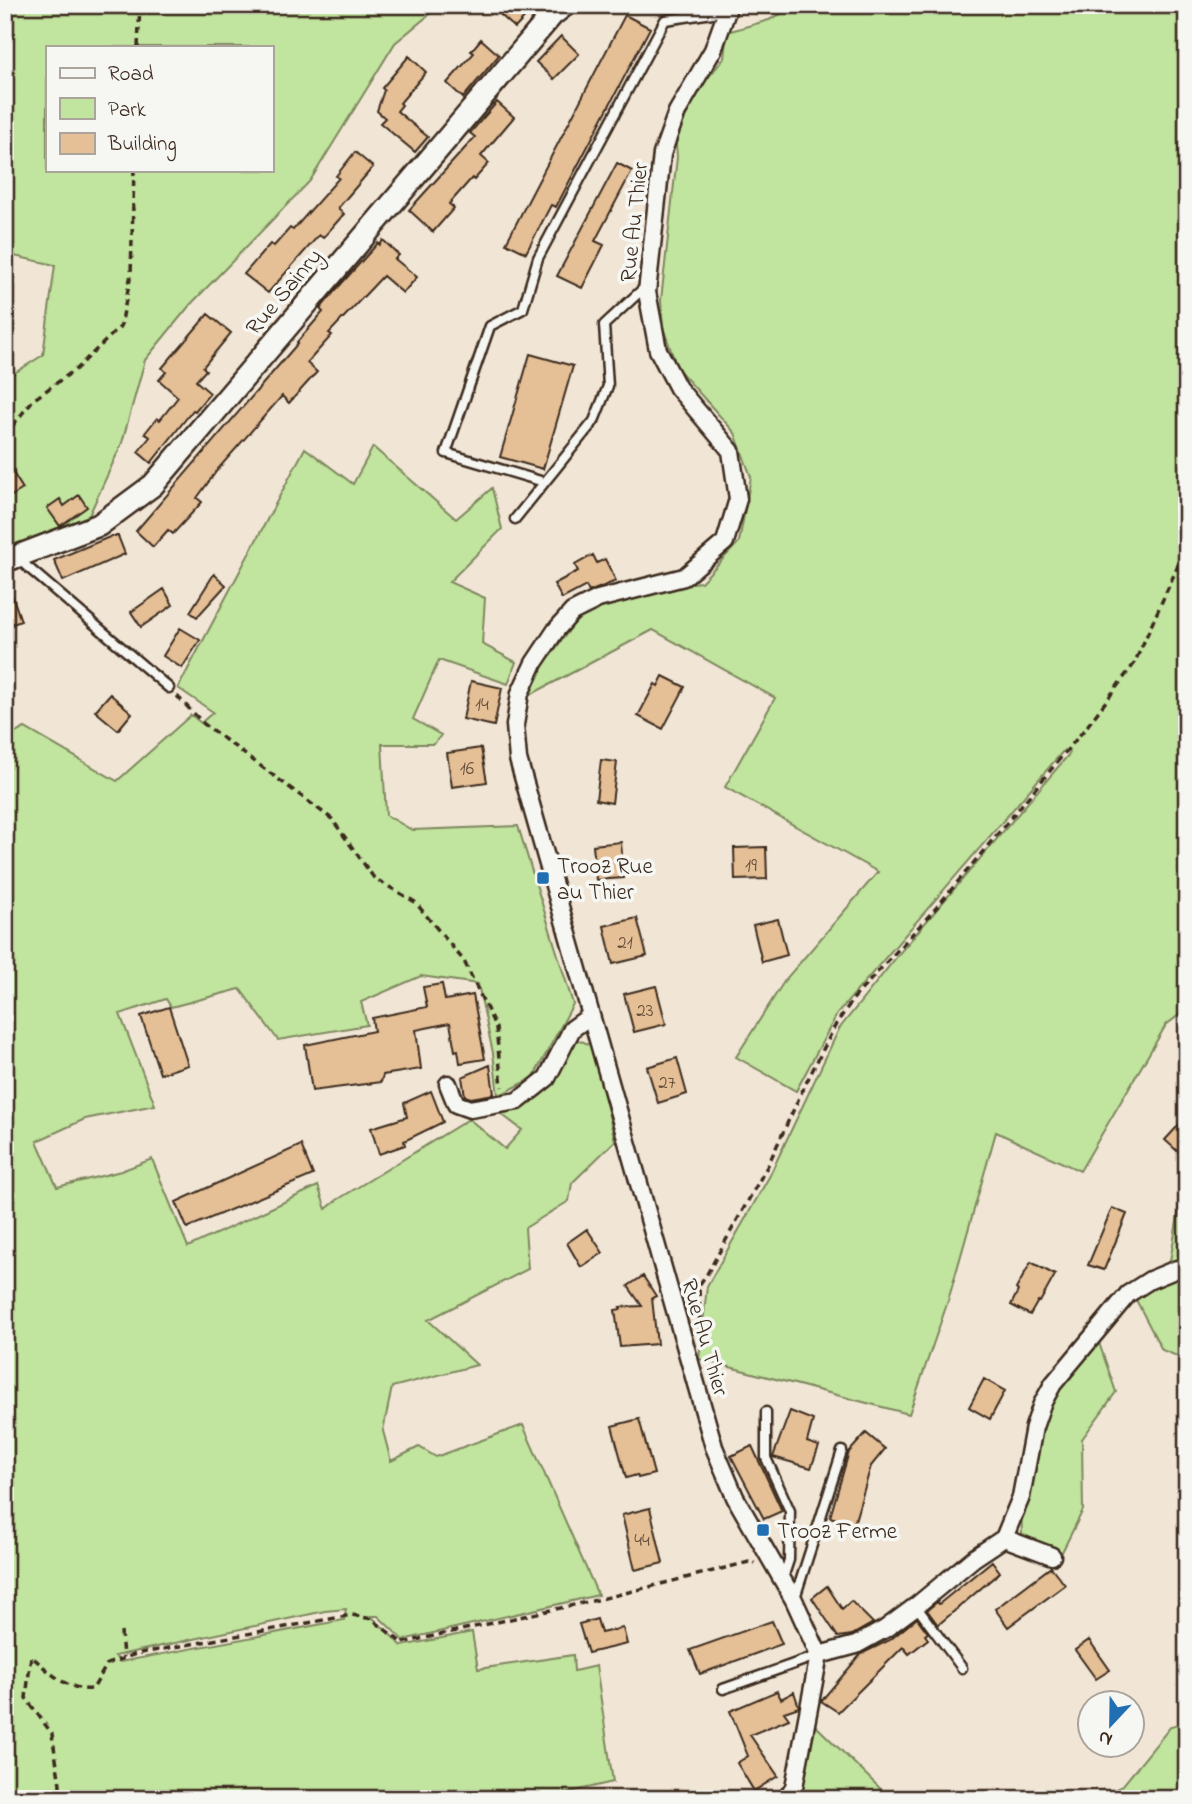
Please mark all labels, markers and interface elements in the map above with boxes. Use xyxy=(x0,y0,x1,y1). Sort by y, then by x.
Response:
legend xyxy=(46,46,273,172)
text: Road xyxy=(108,60,154,90)
text: Park xyxy=(108,96,147,126)
text: Building xyxy=(107,130,177,162)
street label: Rue Au Thier xyxy=(613,160,658,284)
street label: Rue Sainry xyxy=(239,242,333,345)
house number: 14 xyxy=(475,692,489,719)
house number: 16 xyxy=(460,756,474,783)
place label: Trooz Rue au Thier xyxy=(557,851,653,910)
house number: 19 xyxy=(745,853,757,880)
marker: Trooz Rue au Thier xyxy=(535,870,551,886)
house number: 21 xyxy=(617,930,633,957)
house number: 23 xyxy=(636,998,654,1025)
house number: 27 xyxy=(658,1070,676,1097)
street label: Rue Au Thier xyxy=(671,1275,736,1401)
place label: Trooz Ferme xyxy=(777,1516,898,1549)
marker: Trooz Ferme xyxy=(755,1522,771,1538)
house number: 44 xyxy=(634,1528,650,1555)
north arrow xyxy=(1076,1688,1146,1758)
text: N xyxy=(1094,1722,1117,1752)

